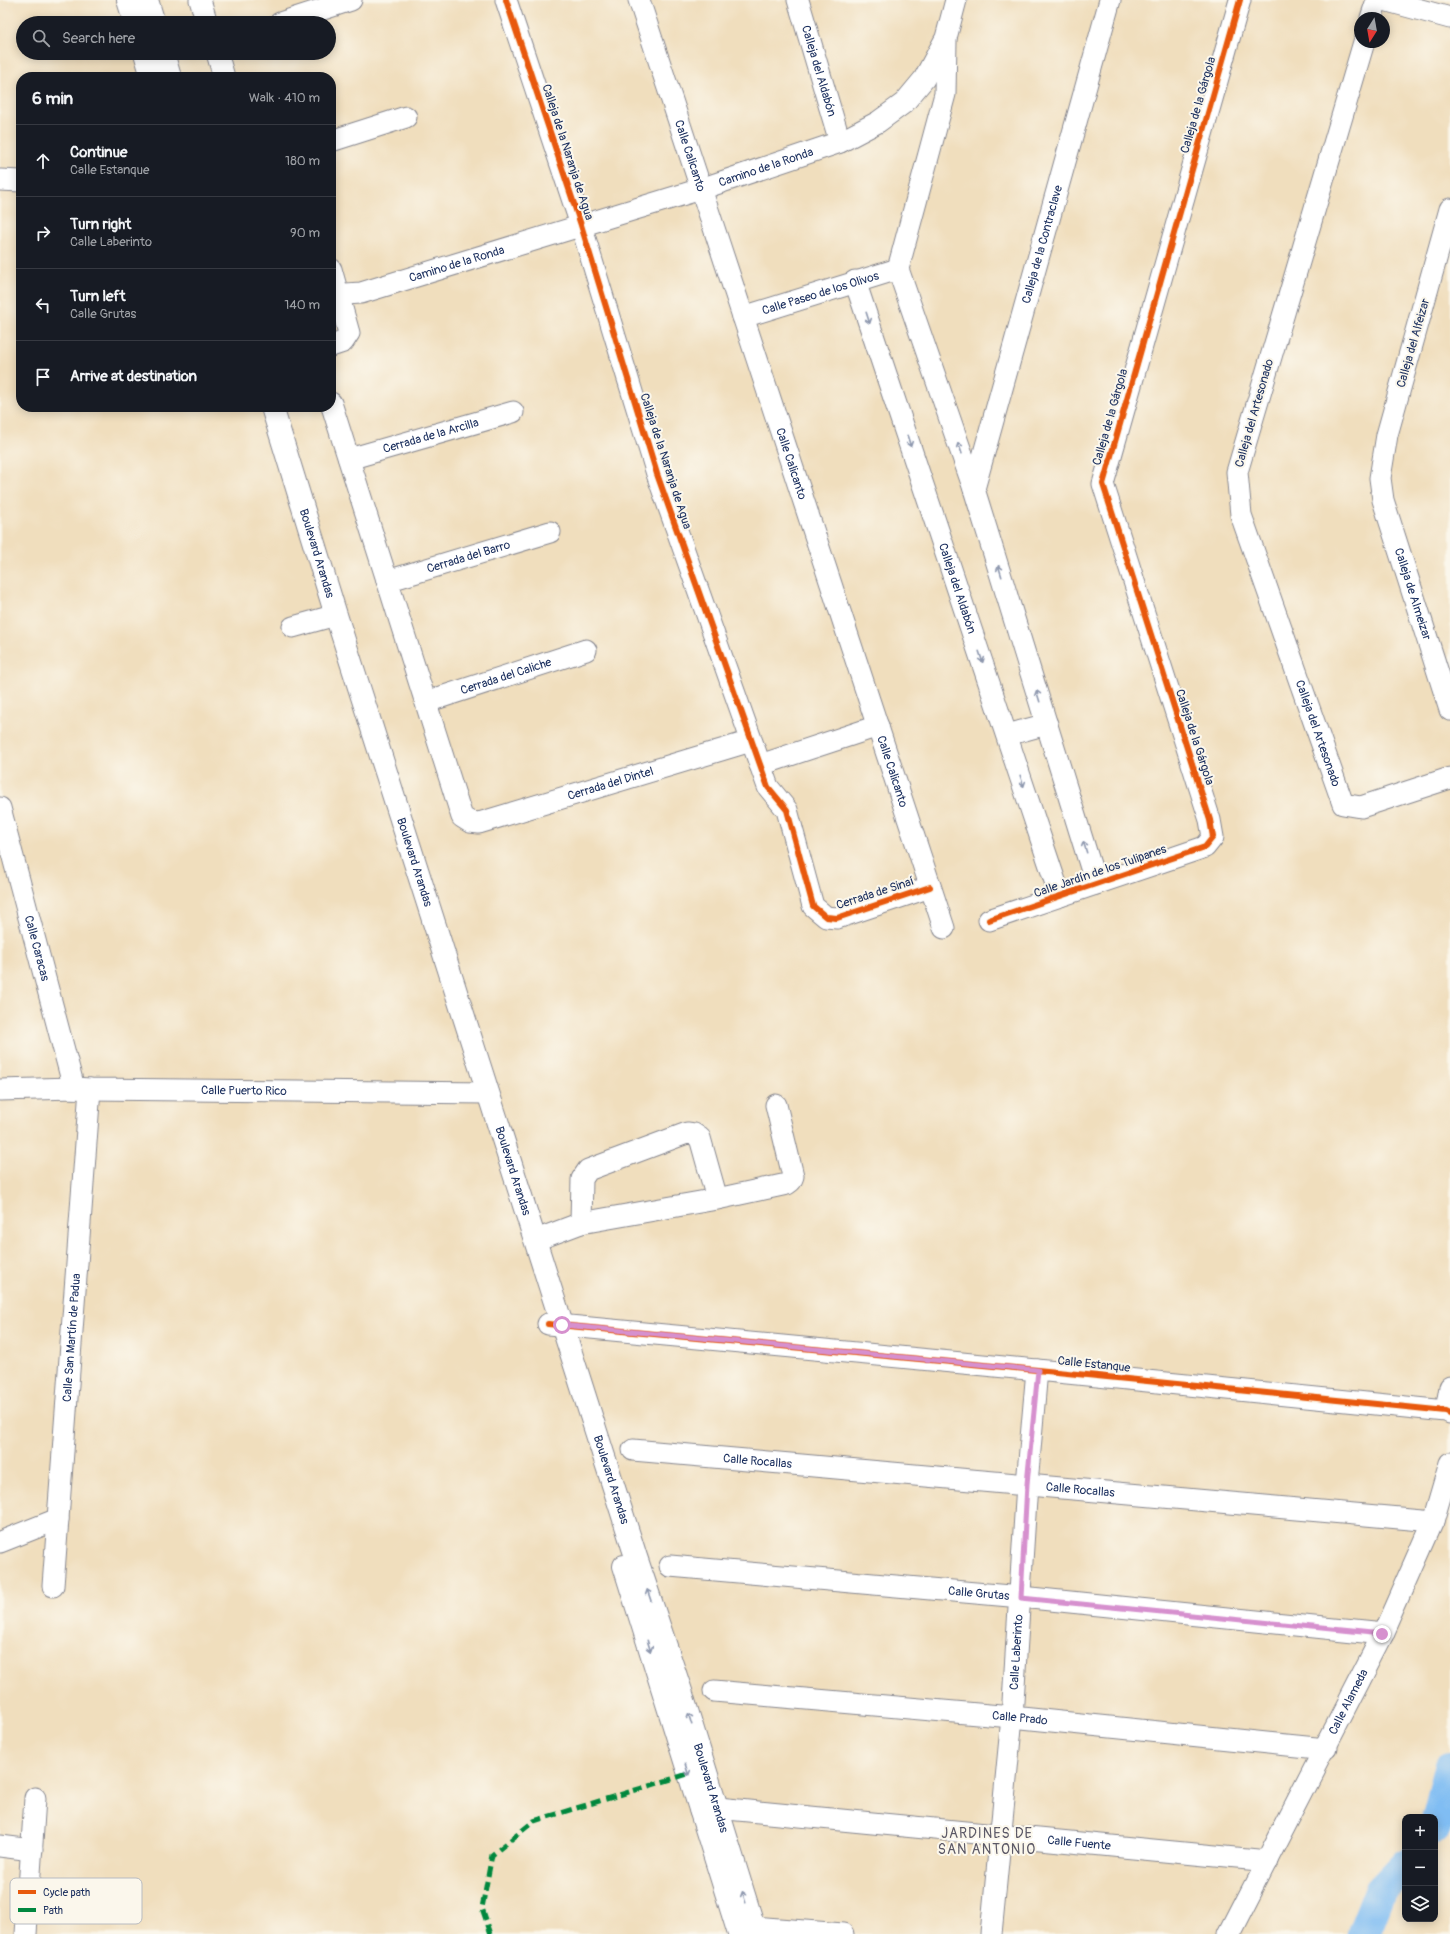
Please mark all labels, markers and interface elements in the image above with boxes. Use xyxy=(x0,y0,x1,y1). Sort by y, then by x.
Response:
north arrow xyxy=(1354,12,1390,48)
search box xyxy=(16,16,336,60)
street label: Calleja del Aldabón xyxy=(798,24,839,119)
icon: search xyxy=(30,27,52,49)
text: Search here xyxy=(62,29,135,48)
street label: Calleja de la Gárgola xyxy=(1178,55,1220,155)
street label: Calleja de la Naranja de Agua xyxy=(538,82,597,222)
text: 6 min xyxy=(32,88,73,109)
text: Walk · 410 m xyxy=(249,90,320,106)
street label: Calle Calicanto xyxy=(671,118,709,194)
text: Continue xyxy=(70,143,128,162)
street label: Camino de la Ronda xyxy=(717,144,816,191)
icon: ahead xyxy=(32,150,54,172)
text: 180 m xyxy=(285,153,320,169)
text: Calle Estanque xyxy=(70,162,149,178)
street label: Calleja de la Contraclave xyxy=(1019,183,1066,305)
text: Turn right xyxy=(70,215,131,234)
icon: right xyxy=(32,222,54,244)
text: 90 m xyxy=(290,225,320,241)
text: Calle Laberinto xyxy=(70,234,152,250)
street label: Camino de la Ronda xyxy=(407,242,507,286)
street label: Calle Paseo de los Olivos xyxy=(760,268,881,319)
text: Turn left xyxy=(70,287,126,306)
icon: left xyxy=(32,294,54,316)
street label: Calleja del Alfeizar xyxy=(1394,296,1434,389)
text: 140 m xyxy=(284,297,320,313)
text: Calle Grutas xyxy=(70,306,136,322)
one-way arrow xyxy=(865,311,872,324)
street label: Calleja del Artesonado xyxy=(1232,357,1277,469)
icon: arrive xyxy=(32,366,54,388)
text: Arrive at destination xyxy=(70,367,197,386)
street label: Calleja de la Gárgola xyxy=(1090,367,1132,467)
street label: Calleja de la Naranja de Agua xyxy=(636,391,695,531)
street label: Cerrada de la Arcilla xyxy=(381,415,481,457)
street label: Calle Calicanto xyxy=(772,426,810,502)
one-way arrow xyxy=(906,434,913,447)
one-way arrow xyxy=(956,441,963,454)
street label: Boulevard Arandas xyxy=(296,507,337,600)
street label: Cerrada del Barro xyxy=(425,537,513,577)
street label: Calleja del Aldabón xyxy=(935,541,979,636)
street label: Calleja de Almeizar xyxy=(1391,546,1434,643)
one-way arrow xyxy=(996,565,1003,578)
one-way arrow xyxy=(978,651,985,664)
street label: Cerrada del Caliche xyxy=(459,655,553,698)
street label: Calleja del Artesonado xyxy=(1292,678,1343,789)
street label: Calleja de la Gárgola xyxy=(1172,687,1217,787)
one-way arrow xyxy=(1034,689,1041,702)
street label: Calle Calicanto xyxy=(873,734,911,810)
street label: Cerrada del Dintel xyxy=(566,764,655,804)
one-way arrow xyxy=(1019,774,1026,787)
street label: Boulevard Arandas xyxy=(393,816,436,909)
one-way arrow xyxy=(1081,840,1088,853)
street label: Calle Jardín de los Tulipanes xyxy=(1032,842,1169,901)
street label: Cerrada de Sinaí xyxy=(834,874,916,913)
street label: Calle Caracas xyxy=(21,914,53,983)
street label: Calle Puerto Rico xyxy=(201,1083,287,1099)
street label: Boulevard Arandas xyxy=(491,1125,534,1218)
street label: Calle San Martín de Padua xyxy=(60,1273,84,1403)
route start xyxy=(553,1316,571,1334)
street label: Calle Estanque xyxy=(1057,1353,1131,1376)
street label: Boulevard Arandas xyxy=(590,1433,632,1527)
street label: Calle Rocallas xyxy=(722,1451,793,1472)
street label: Calle Rocallas xyxy=(1045,1480,1116,1501)
street label: Calle Grutas xyxy=(948,1584,1011,1604)
one-way arrow xyxy=(645,1589,652,1602)
street label: Calle Laberinto xyxy=(1007,1613,1027,1690)
route end xyxy=(1373,1625,1391,1643)
one-way arrow xyxy=(646,1639,653,1652)
street label: Calle Alameda xyxy=(1326,1666,1372,1737)
street label: Calle Prado xyxy=(991,1708,1049,1729)
one-way arrow xyxy=(686,1712,693,1725)
street label: Boulevard Arandas xyxy=(690,1742,731,1835)
one-way arrow xyxy=(684,1763,691,1776)
map controls xyxy=(1402,1814,1438,1922)
button: + xyxy=(1402,1814,1438,1850)
district label: JARDINES DE SAN ANTONIO xyxy=(938,1825,1036,1858)
street label: Calle Fuente xyxy=(1047,1833,1112,1854)
button: − xyxy=(1402,1850,1438,1886)
legend xyxy=(10,1878,142,1924)
text: Cycle path xyxy=(43,1886,90,1899)
button: layers xyxy=(1402,1886,1438,1922)
one-way arrow xyxy=(740,1890,747,1903)
text: Path xyxy=(43,1904,63,1917)

